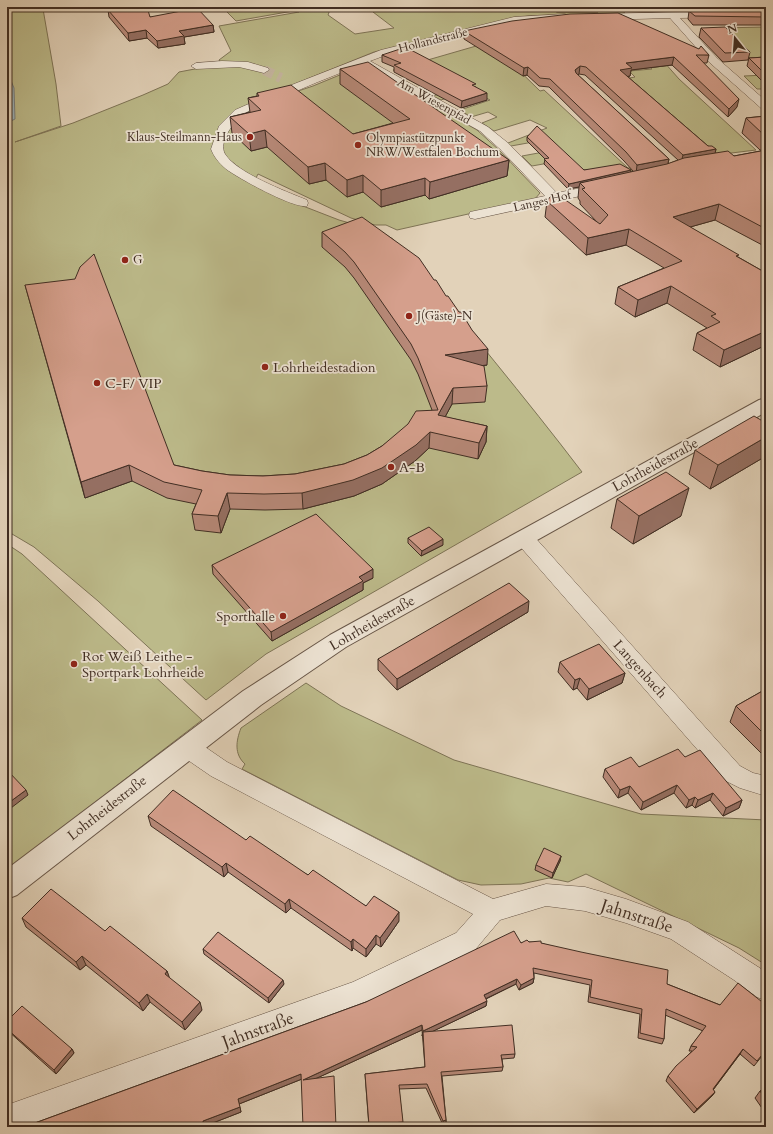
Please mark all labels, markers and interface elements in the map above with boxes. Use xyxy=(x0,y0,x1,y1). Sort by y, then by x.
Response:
north arrow xyxy=(715,18,755,58)
text: N xyxy=(725,20,739,37)
street label: Hollandstraße xyxy=(397,24,469,56)
street label: Am Wiesenpfad xyxy=(394,74,474,128)
place label: Klaus-Steilmann-Haus xyxy=(127,129,242,145)
place label: Olympiastützpunkt NRW/Westfalen Bochum xyxy=(366,130,500,160)
marker: Klaus-Steilmann-Haus xyxy=(245,132,255,142)
marker: Olympiastützpunkt NRW/Westfalen Bochum xyxy=(353,140,363,150)
street label: Langes Hof xyxy=(512,186,575,215)
place label: G xyxy=(133,252,143,268)
marker: G xyxy=(120,255,130,265)
place label: J(Gäste)-N xyxy=(415,308,473,324)
marker: J(Gäste)-N xyxy=(404,311,414,321)
place label: Lohrheidestadion xyxy=(273,358,376,377)
marker: Lohrheidestadion xyxy=(260,362,270,372)
place label: C-F/ VIP xyxy=(105,374,162,393)
marker: C-F/ VIP xyxy=(92,378,102,388)
street label: Lohrheidestraße xyxy=(609,434,701,496)
place label: A-B xyxy=(399,458,425,477)
marker: A-B xyxy=(386,462,396,472)
street label: Lohrheidestraße xyxy=(326,591,418,655)
place label: Sporthalle xyxy=(216,607,275,626)
marker: Sporthalle xyxy=(278,611,288,621)
street label: Langenbach xyxy=(609,636,671,702)
place label: Rot Weiß Leithe - Sportpark Lohrheide xyxy=(82,647,204,682)
marker: Rot Weiß Leithe - Sportpark Lohrheide xyxy=(69,659,79,669)
street label: Lohrheidestraße xyxy=(63,771,151,845)
street label: Jahnstraße xyxy=(595,893,676,938)
street label: Jahnstraße xyxy=(216,1006,297,1055)

